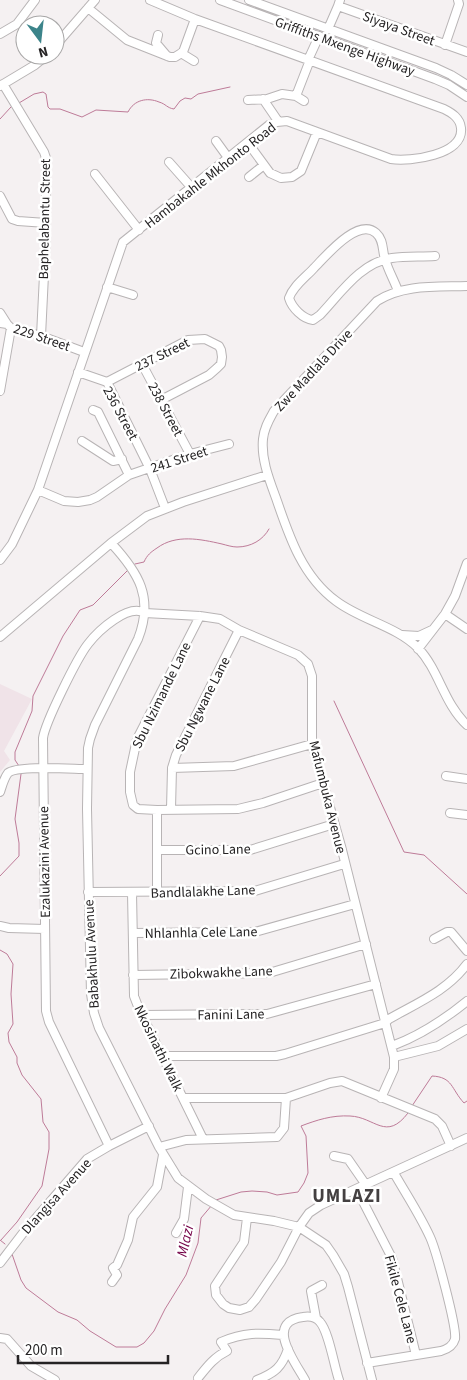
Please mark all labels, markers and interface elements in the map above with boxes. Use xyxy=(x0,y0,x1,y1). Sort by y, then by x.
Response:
street label: Siyaya Street xyxy=(360,7,438,51)
street label: Griffiths Mxenge Highway xyxy=(272,12,418,82)
north arrow xyxy=(15,15,65,65)
text: N xyxy=(36,41,50,62)
street label: Hambakahle Mkhonto Road xyxy=(141,118,281,234)
street label: Baphelabantu Street xyxy=(34,158,56,280)
street label: 229 Street xyxy=(11,319,73,357)
street label: Zwe Madlala Drive xyxy=(270,325,357,416)
street label: 237 Street xyxy=(132,333,193,377)
street label: 238 Street xyxy=(142,379,188,440)
street label: 236 Street xyxy=(97,383,143,444)
street label: 241 Street xyxy=(148,441,211,479)
street label: Sbu Nzimande Lane xyxy=(127,639,196,752)
street label: Sbu Ngwane Lane xyxy=(170,653,236,756)
street label: Mafumbuka Avenue xyxy=(303,739,351,856)
street label: Ezalukazini Avenue xyxy=(34,806,56,918)
street label: Gcino Lane xyxy=(185,839,251,861)
street label: Bandlalakhe Lane xyxy=(150,880,256,904)
street label: Babakhulu Avenue xyxy=(79,899,105,1009)
street label: Nhlanhla Cele Lane xyxy=(144,922,258,944)
street label: Zibokwakhe Lane xyxy=(169,961,273,985)
street label: Nkosinathi Walk xyxy=(128,1002,188,1095)
street label: Fanini Lane xyxy=(197,1004,265,1026)
street label: Dlangisa Avenue xyxy=(17,1154,96,1239)
district label: UMLAZI xyxy=(312,1183,382,1210)
water label: Mlazi xyxy=(172,1223,199,1259)
street label: Fikile Cele Lane xyxy=(379,1253,421,1346)
scale bar xyxy=(18,1332,168,1364)
text: 200 m xyxy=(25,1340,63,1361)

